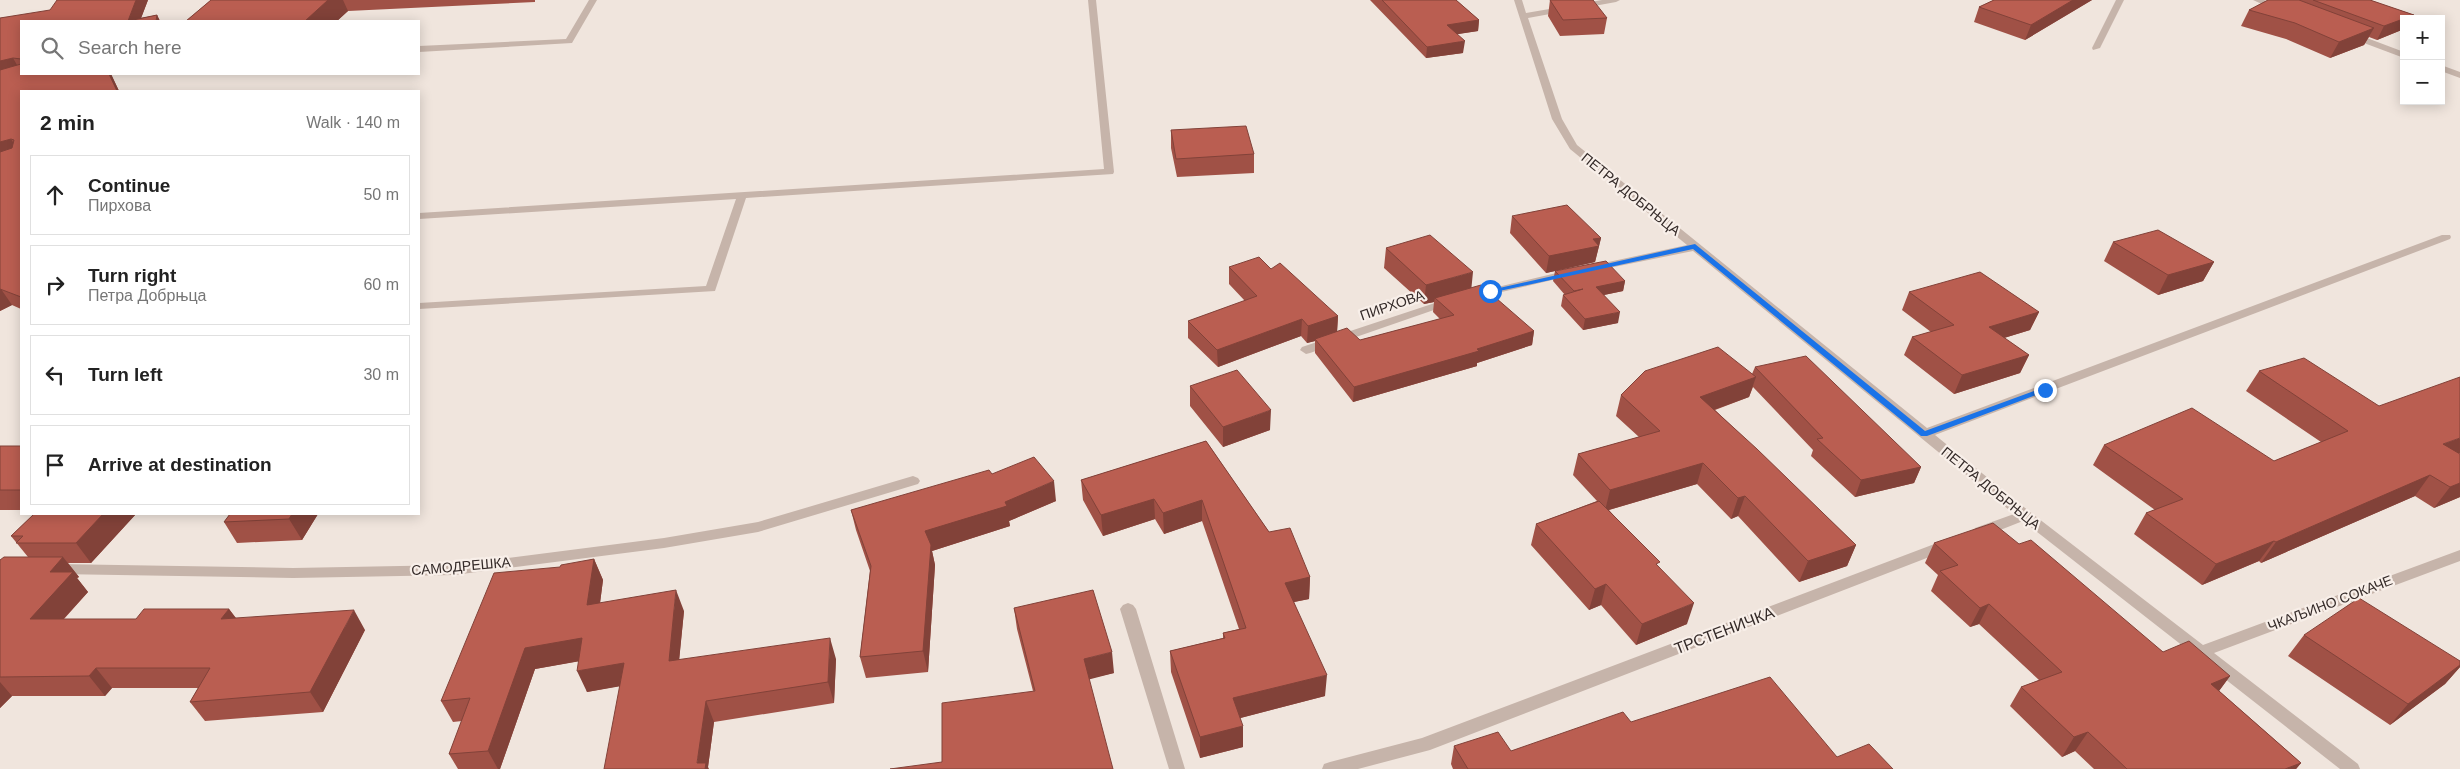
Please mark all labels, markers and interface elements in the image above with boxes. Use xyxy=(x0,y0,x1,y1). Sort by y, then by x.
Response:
map controls xyxy=(2400,15,2445,105)
button: + xyxy=(2400,15,2445,60)
search box xyxy=(20,20,420,75)
icon: search xyxy=(38,34,66,62)
text: Search here xyxy=(78,37,182,58)
button: − xyxy=(2400,60,2445,105)
text: 2 min xyxy=(40,111,95,134)
text: Walk · 140 m xyxy=(306,114,400,131)
street label: ПЕТРА ДОБРЊЦА xyxy=(1578,149,1684,239)
text: Continue xyxy=(88,175,170,196)
icon: ahead xyxy=(41,181,69,209)
text: 50 m xyxy=(363,186,399,203)
text: Пирхова xyxy=(88,197,151,214)
text: Turn right xyxy=(88,265,176,286)
icon: right xyxy=(41,271,69,299)
text: 60 m xyxy=(363,276,399,293)
route start xyxy=(1479,280,1502,303)
street label: ПИРХОВА xyxy=(1358,286,1427,323)
text: Петра Добрњца xyxy=(88,287,206,304)
icon: left xyxy=(41,361,69,389)
text: Turn left xyxy=(88,364,163,385)
text: 30 m xyxy=(363,366,399,383)
route end xyxy=(2034,379,2057,402)
street label: ПЕТРА ДОБРЊЦА xyxy=(1938,443,2044,533)
icon: arrive xyxy=(41,451,69,479)
text: Arrive at destination xyxy=(88,454,272,475)
street label: САМОДРЕШКА xyxy=(411,554,512,578)
street label: ЧКАЉИНО СОКАЧЕ xyxy=(2265,572,2395,634)
street label: ТРСТЕНИЧКА xyxy=(1672,604,1777,657)

